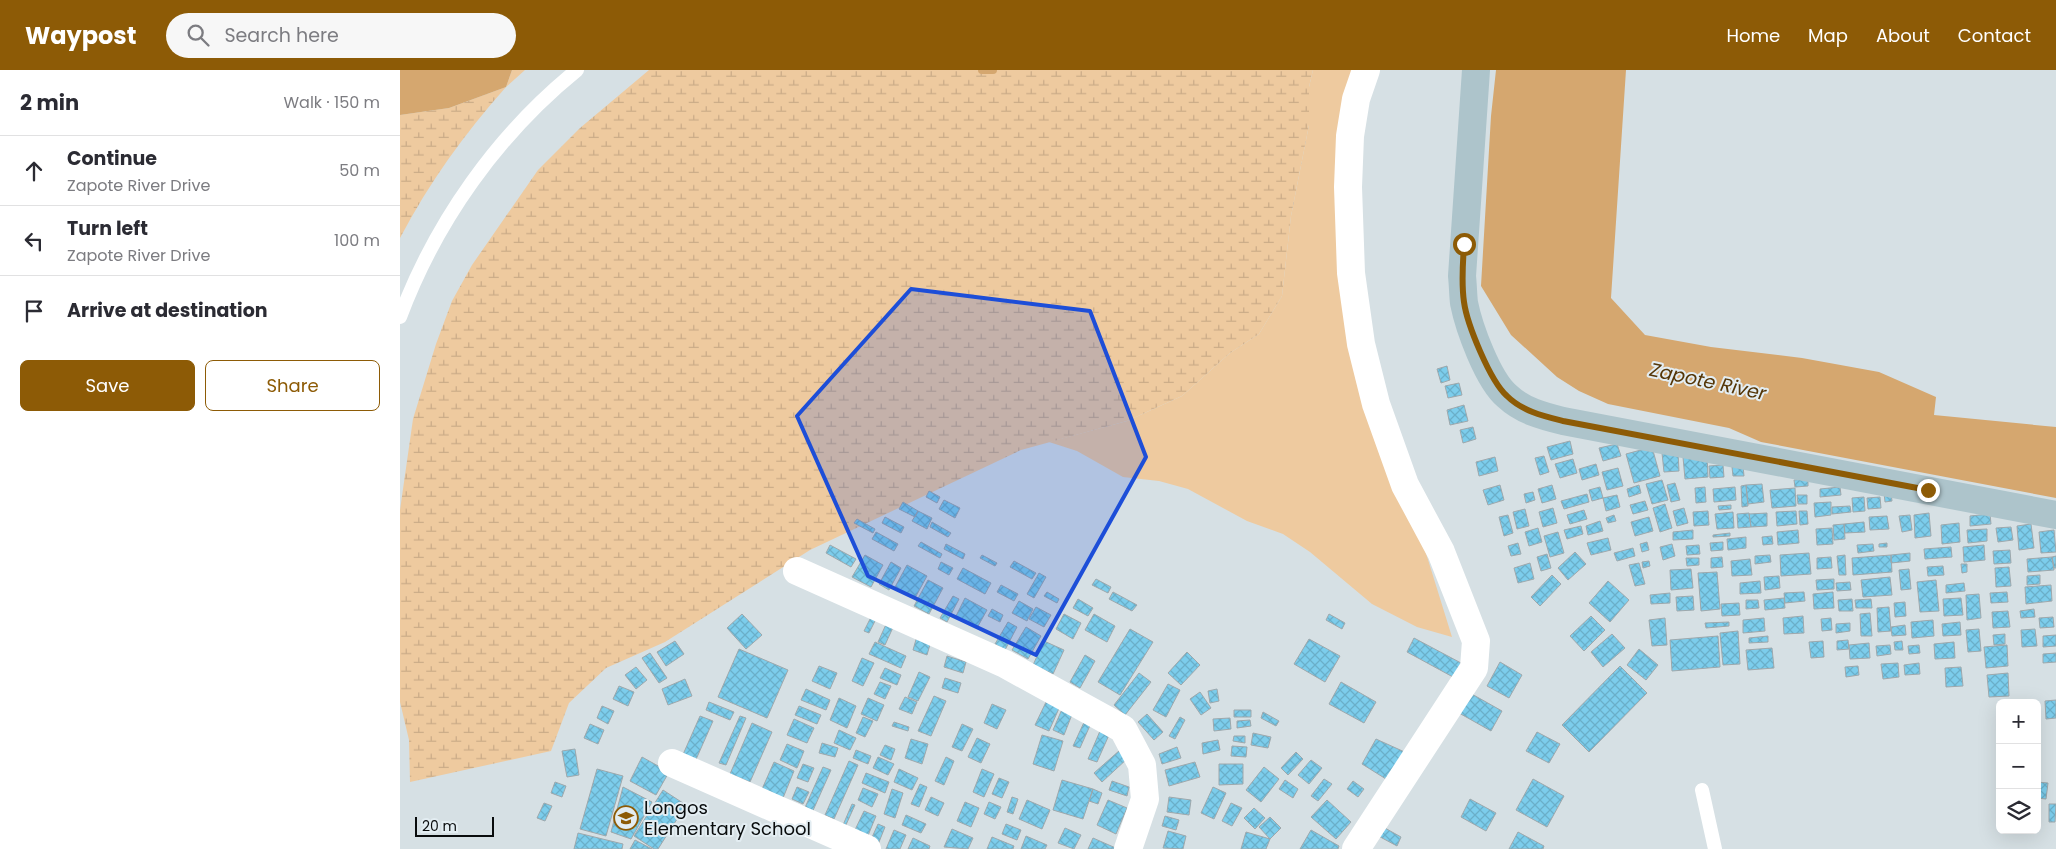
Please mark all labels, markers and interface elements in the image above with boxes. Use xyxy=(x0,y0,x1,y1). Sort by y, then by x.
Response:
search box xyxy=(166,13,516,58)
text: Waypost xyxy=(25,19,136,52)
icon: search xyxy=(184,21,212,49)
text: Search here xyxy=(224,22,339,49)
text: Home xyxy=(1726,23,1780,48)
text: Map xyxy=(1808,23,1848,48)
text: About xyxy=(1876,23,1930,48)
text: Contact xyxy=(1958,23,2031,48)
text: 2 min xyxy=(20,88,79,117)
text: Walk · 150 m xyxy=(283,91,380,114)
text: Continue xyxy=(67,145,157,172)
icon: ahead xyxy=(20,157,48,185)
text: 50 m xyxy=(339,159,380,182)
text: Zapote River Drive xyxy=(67,174,210,197)
text: Turn left xyxy=(67,215,148,242)
icon: left xyxy=(20,227,48,255)
text: 100 m xyxy=(334,229,380,252)
route start xyxy=(1453,233,1476,256)
text: Zapote River Drive xyxy=(67,244,210,267)
icon: arrive xyxy=(20,297,48,325)
text: Arrive at destination xyxy=(67,297,268,324)
water label: Zapote River xyxy=(1646,356,1769,407)
button: Save xyxy=(20,360,195,411)
button: Share xyxy=(205,360,380,411)
route end xyxy=(1917,479,1940,502)
map controls xyxy=(1996,699,2041,834)
button: + xyxy=(1996,699,2041,744)
button: − xyxy=(1996,744,2041,789)
button: layers xyxy=(1996,789,2041,834)
place label: Longos Elementary School xyxy=(644,795,811,841)
school or university icon: Longos Elementary School xyxy=(613,805,639,831)
scale bar xyxy=(415,814,494,837)
text: 20 m xyxy=(422,816,457,836)

